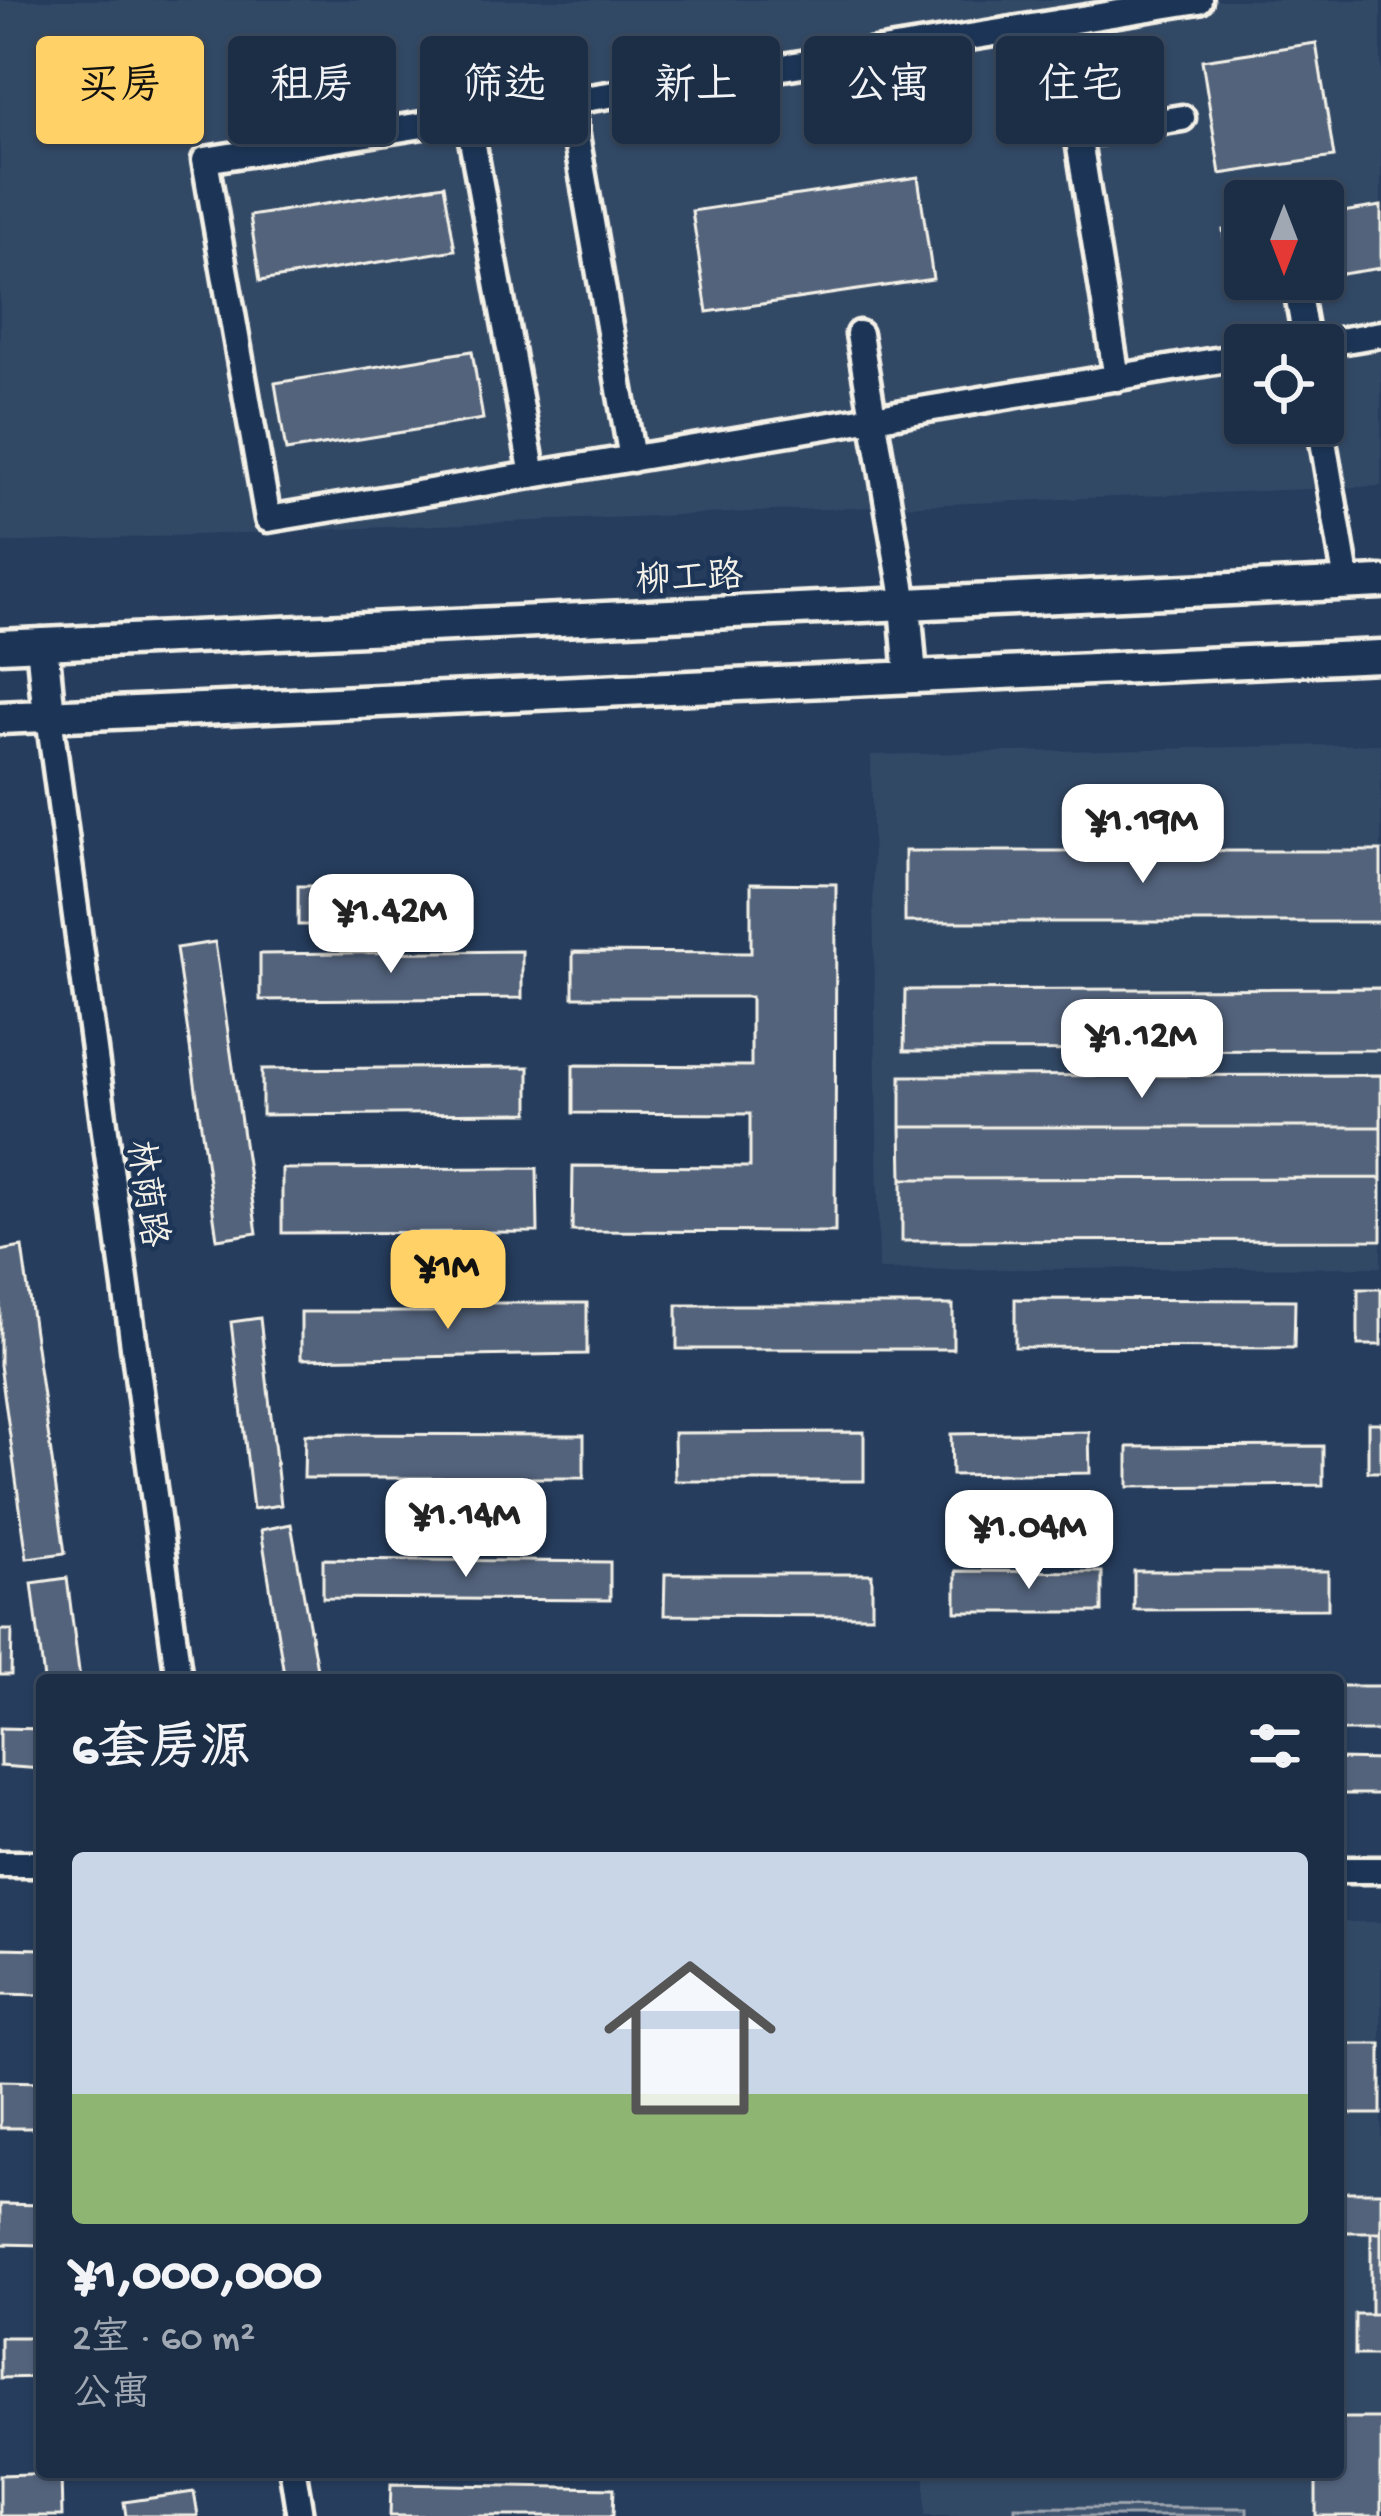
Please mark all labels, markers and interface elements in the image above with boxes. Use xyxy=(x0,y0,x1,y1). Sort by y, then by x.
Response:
chip: 买房 xyxy=(36,36,204,144)
chip: 租房 xyxy=(228,36,396,144)
chip: 筛选 xyxy=(420,36,588,144)
chip: 新上 xyxy=(612,36,780,144)
chip: 公寓 xyxy=(804,36,972,144)
chip: 住宅 xyxy=(996,36,1164,144)
north arrow xyxy=(1224,180,1344,300)
map controls xyxy=(1224,180,1344,444)
button: locate xyxy=(1224,324,1344,444)
street label: 柳工路 xyxy=(634,555,744,606)
pin: ¥1.19M xyxy=(1045,784,1241,886)
text: ¥1.19M xyxy=(1089,800,1197,846)
pin: ¥1.42M xyxy=(293,874,489,976)
text: ¥1.42M xyxy=(336,890,446,936)
pin: ¥1.12M xyxy=(1044,999,1240,1101)
text: ¥1.12M xyxy=(1088,1015,1196,1061)
street label: 林荫路 xyxy=(115,1137,174,1250)
pin: ¥1M xyxy=(390,1230,506,1332)
text: ¥1M xyxy=(418,1246,478,1292)
pin: ¥1.14M xyxy=(368,1478,564,1580)
pin: ¥1.04M xyxy=(931,1490,1127,1592)
text: ¥1.14M xyxy=(412,1494,520,1540)
text: ¥1.04M xyxy=(972,1506,1086,1552)
icon: filters xyxy=(1242,1713,1308,1779)
text: 6套房源 xyxy=(72,1723,251,1783)
icon: home xyxy=(582,1930,798,2146)
text: ¥1,000,000 xyxy=(72,2248,322,2308)
text: 2室 · 60 m² xyxy=(72,2318,255,2364)
text: 公寓 xyxy=(72,2374,150,2420)

